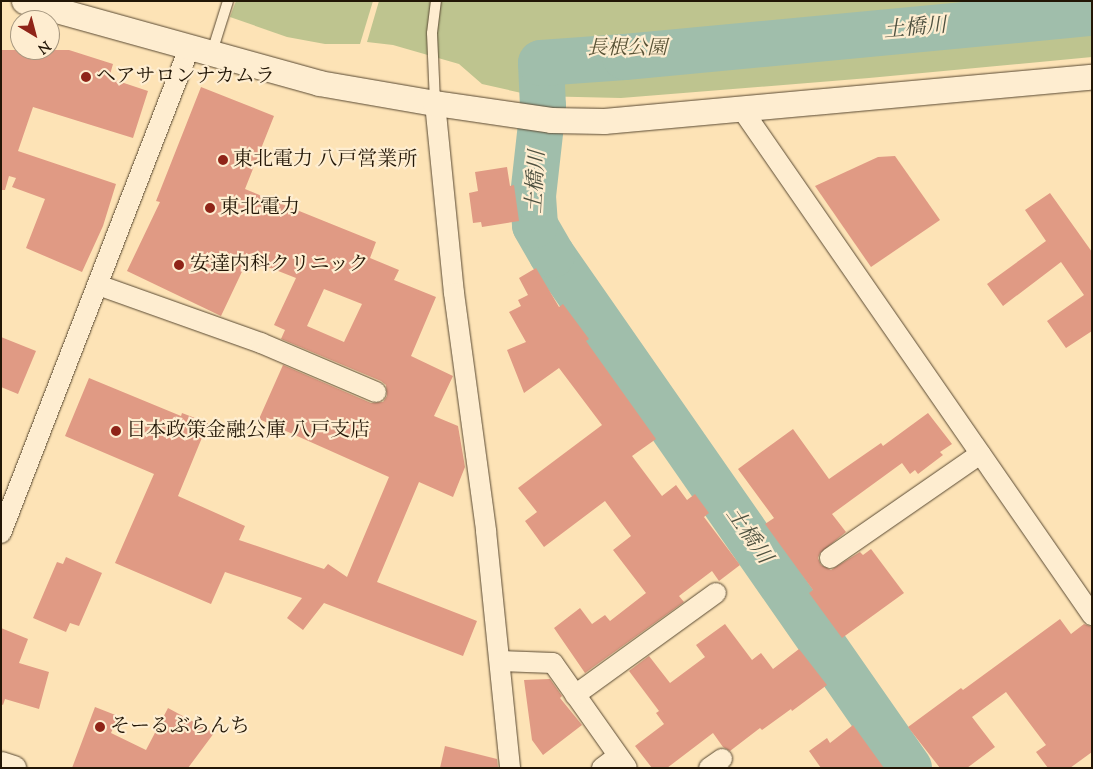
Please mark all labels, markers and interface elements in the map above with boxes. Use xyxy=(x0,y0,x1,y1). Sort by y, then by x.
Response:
north arrow xyxy=(10,10,60,60)
water label: 土橋川 xyxy=(883,14,947,44)
text: N xyxy=(33,35,54,58)
park label: 長根公園 xyxy=(587,37,667,61)
place label: ヘアサロンナカムラ xyxy=(96,65,276,89)
marker: ヘアサロンナカムラ xyxy=(80,71,92,83)
place label: 東北電力 八戸営業所 xyxy=(233,148,417,172)
water label: 土橋川 xyxy=(523,150,551,214)
marker: 東北電力 八戸営業所 xyxy=(217,154,229,166)
place label: 東北電力 xyxy=(220,196,300,220)
marker: 東北電力 xyxy=(204,202,216,214)
place label: 安達内科クリニック xyxy=(190,253,370,277)
marker: 安達内科クリニック xyxy=(172,258,186,272)
place label: 日本政策金融公庫 八戸支店 xyxy=(126,419,370,443)
marker: 日本政策金融公庫 八戸支店 xyxy=(110,425,122,437)
water label: 土橋川 xyxy=(720,503,776,569)
place label: そーるぶらんち xyxy=(110,715,250,739)
marker: そーるぶらんち xyxy=(94,721,106,733)

